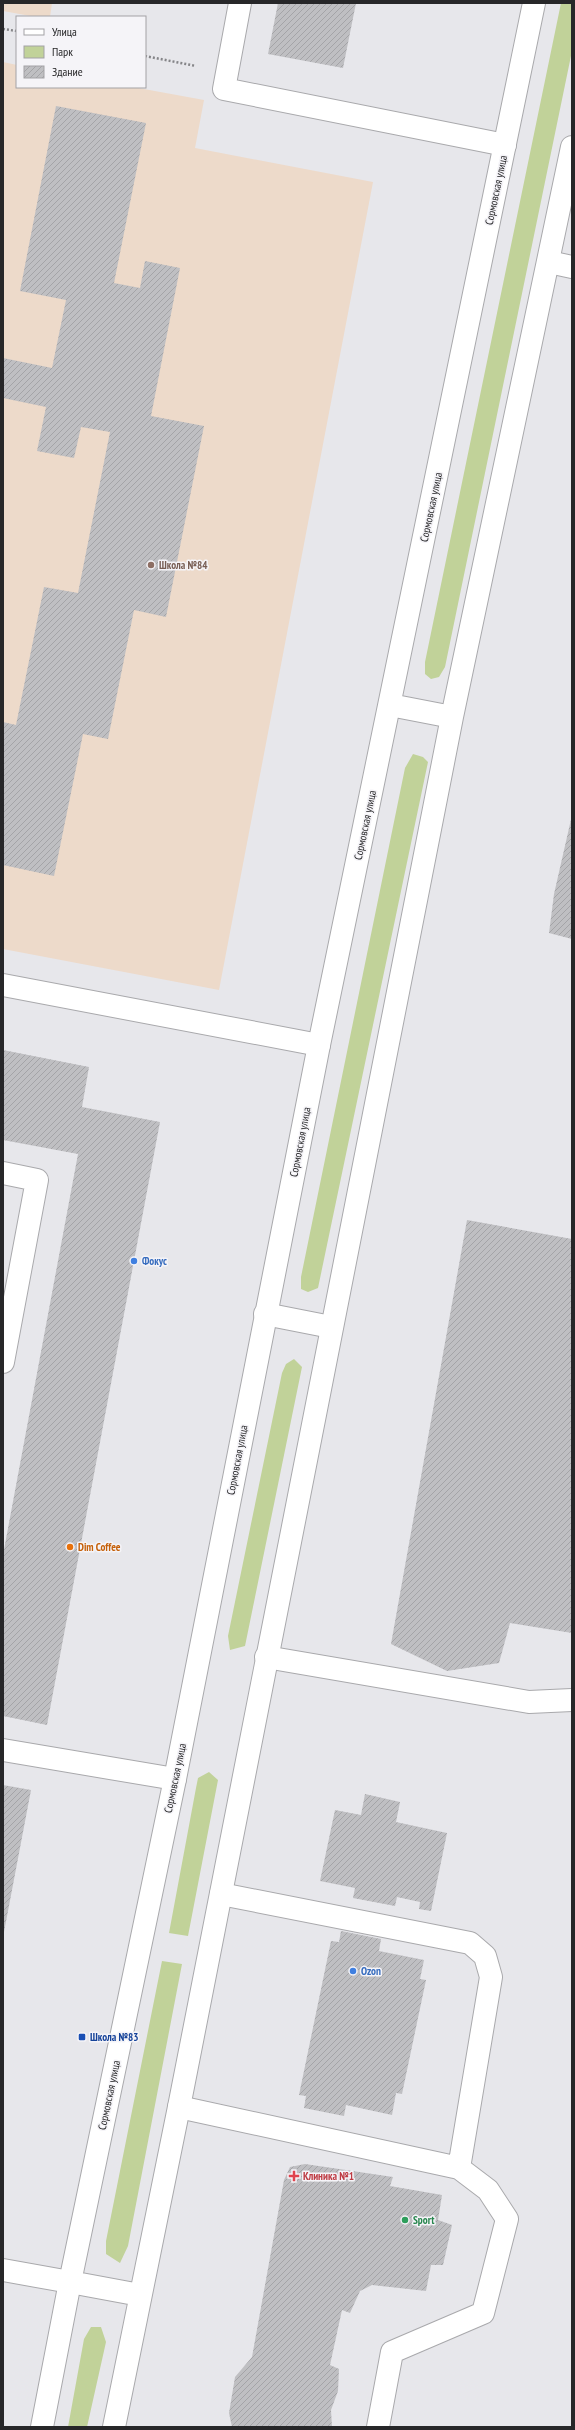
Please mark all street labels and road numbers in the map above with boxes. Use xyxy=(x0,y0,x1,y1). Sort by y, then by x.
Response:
street label: Сормовская улица xyxy=(482,154,510,226)
street label: Сормовская улица xyxy=(417,471,445,543)
street label: Сормовская улица xyxy=(351,789,379,861)
street label: Сормовская улица xyxy=(286,1106,314,1178)
street label: Сормовская улица xyxy=(223,1424,251,1496)
street label: Сормовская улица xyxy=(161,1742,189,1814)
street label: Сормовская улица xyxy=(95,2059,123,2131)

